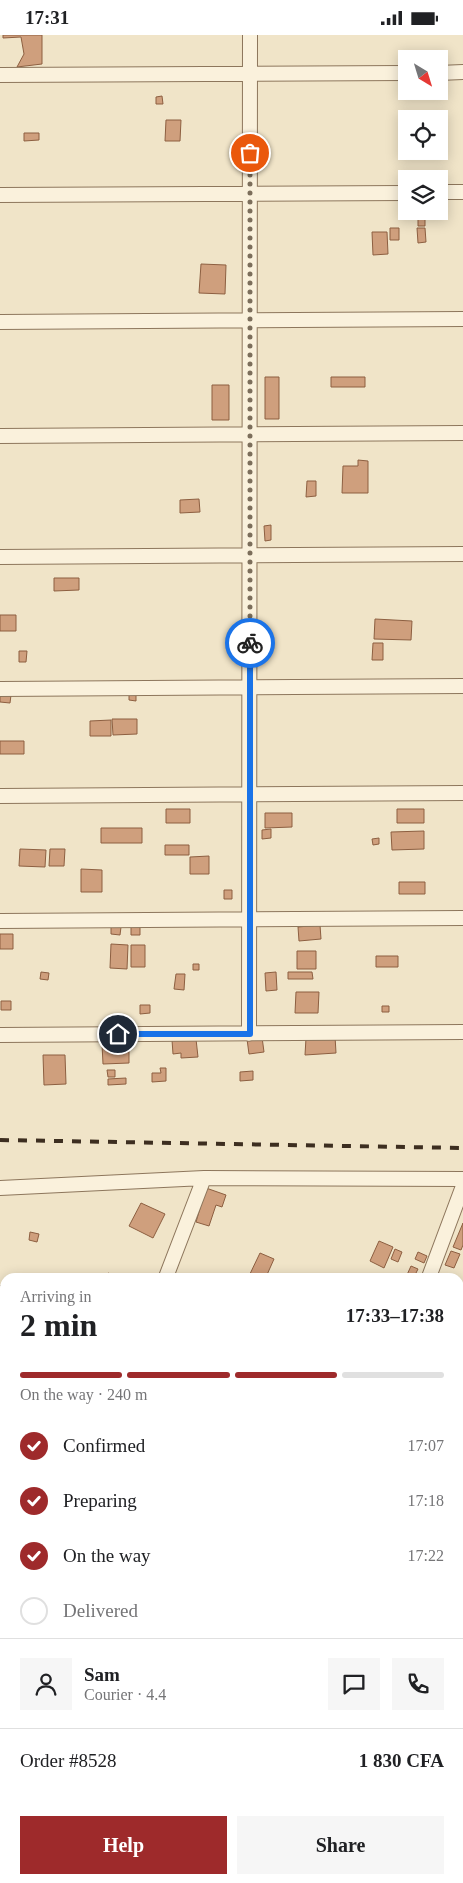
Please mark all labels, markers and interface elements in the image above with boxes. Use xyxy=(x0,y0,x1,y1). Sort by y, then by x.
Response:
text: 17:31 xyxy=(25,7,69,28)
north arrow xyxy=(398,50,448,100)
map controls xyxy=(398,50,448,220)
button: locate xyxy=(398,110,448,160)
pin xyxy=(229,132,271,174)
icon: bag xyxy=(236,139,264,167)
button: layers xyxy=(398,170,448,220)
courier xyxy=(225,618,275,668)
icon: bike xyxy=(236,629,264,657)
pin xyxy=(97,1013,139,1055)
icon: home xyxy=(104,1020,132,1048)
text: Arriving in xyxy=(20,1288,92,1305)
text: 17:33–17:38 xyxy=(346,1305,444,1326)
text: 2 min xyxy=(20,1307,97,1343)
text: On the way · 240 m xyxy=(20,1386,148,1403)
icon: check xyxy=(20,1432,48,1460)
text: Confirmed xyxy=(63,1435,145,1456)
text: 17:07 xyxy=(408,1437,444,1454)
icon: check xyxy=(20,1487,48,1515)
text: Preparing xyxy=(63,1490,137,1511)
text: 17:18 xyxy=(408,1492,444,1509)
icon: check xyxy=(20,1542,48,1570)
text: On the way xyxy=(63,1545,151,1566)
text: 17:22 xyxy=(408,1547,444,1564)
text: Delivered xyxy=(63,1600,138,1621)
button: person xyxy=(20,1658,72,1710)
button: chat xyxy=(328,1658,380,1710)
button: phone xyxy=(392,1658,444,1710)
text: Sam xyxy=(84,1664,120,1685)
text: Courier · 4.4 xyxy=(84,1686,166,1703)
text: Order #8528 xyxy=(20,1750,117,1771)
text: 1 830 CFA xyxy=(359,1750,444,1771)
button: Help xyxy=(20,1816,227,1874)
button: Share xyxy=(237,1816,444,1874)

